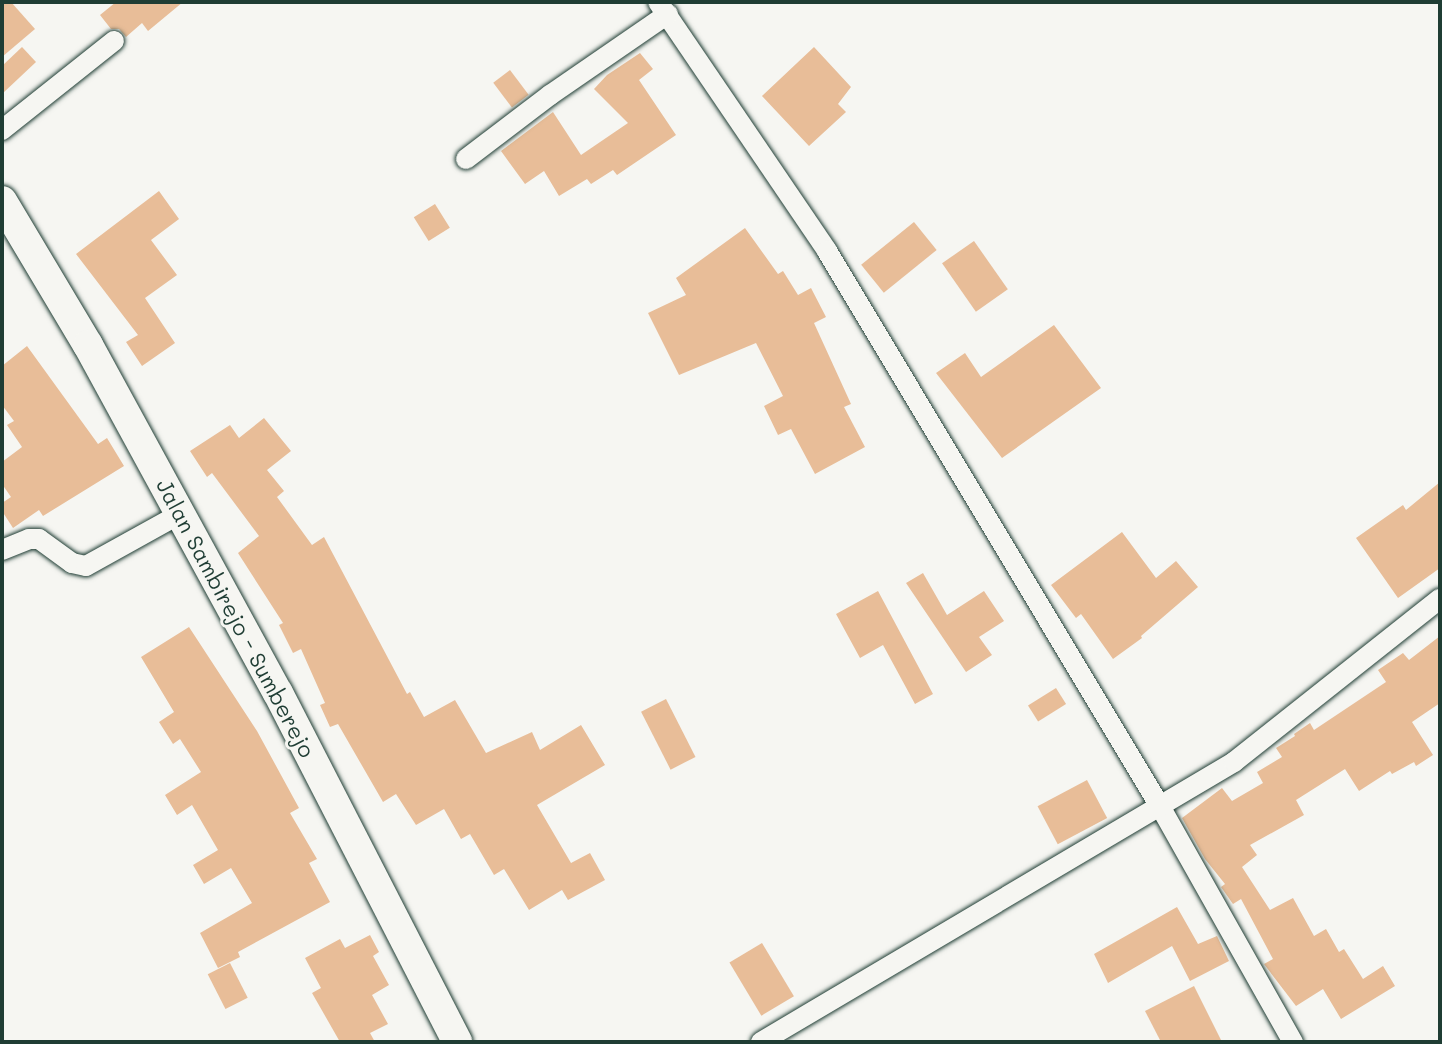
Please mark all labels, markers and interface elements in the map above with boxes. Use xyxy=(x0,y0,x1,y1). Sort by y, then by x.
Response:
street label: Jalan Sambirejo - Sumberejo xyxy=(151,474,321,762)

